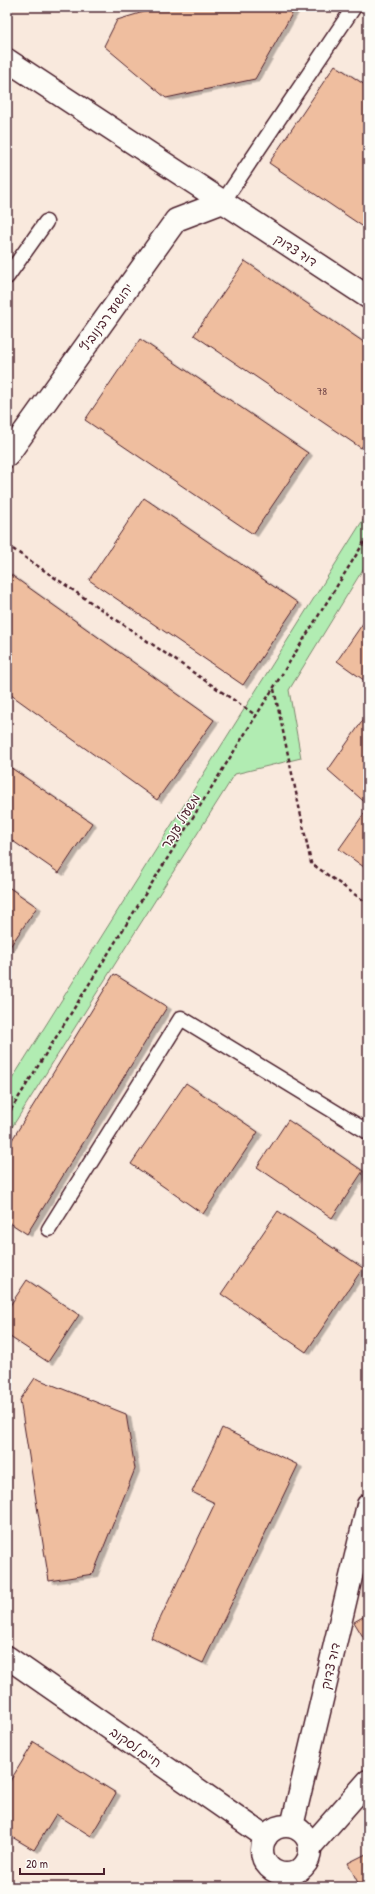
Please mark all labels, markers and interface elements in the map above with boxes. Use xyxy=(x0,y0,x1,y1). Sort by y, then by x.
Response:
street label: דוד צדוק xyxy=(271,229,321,271)
street label: יהושוע רבינוביץ xyxy=(75,279,137,355)
house number: 78 xyxy=(317,384,327,398)
street label: משעול ענבר xyxy=(156,790,204,852)
street label: דוד צדוק xyxy=(316,1641,344,1691)
street label: חיים לסקוב xyxy=(107,1723,165,1771)
scale bar xyxy=(20,1850,104,1876)
text: 20 m xyxy=(26,1855,48,1872)

